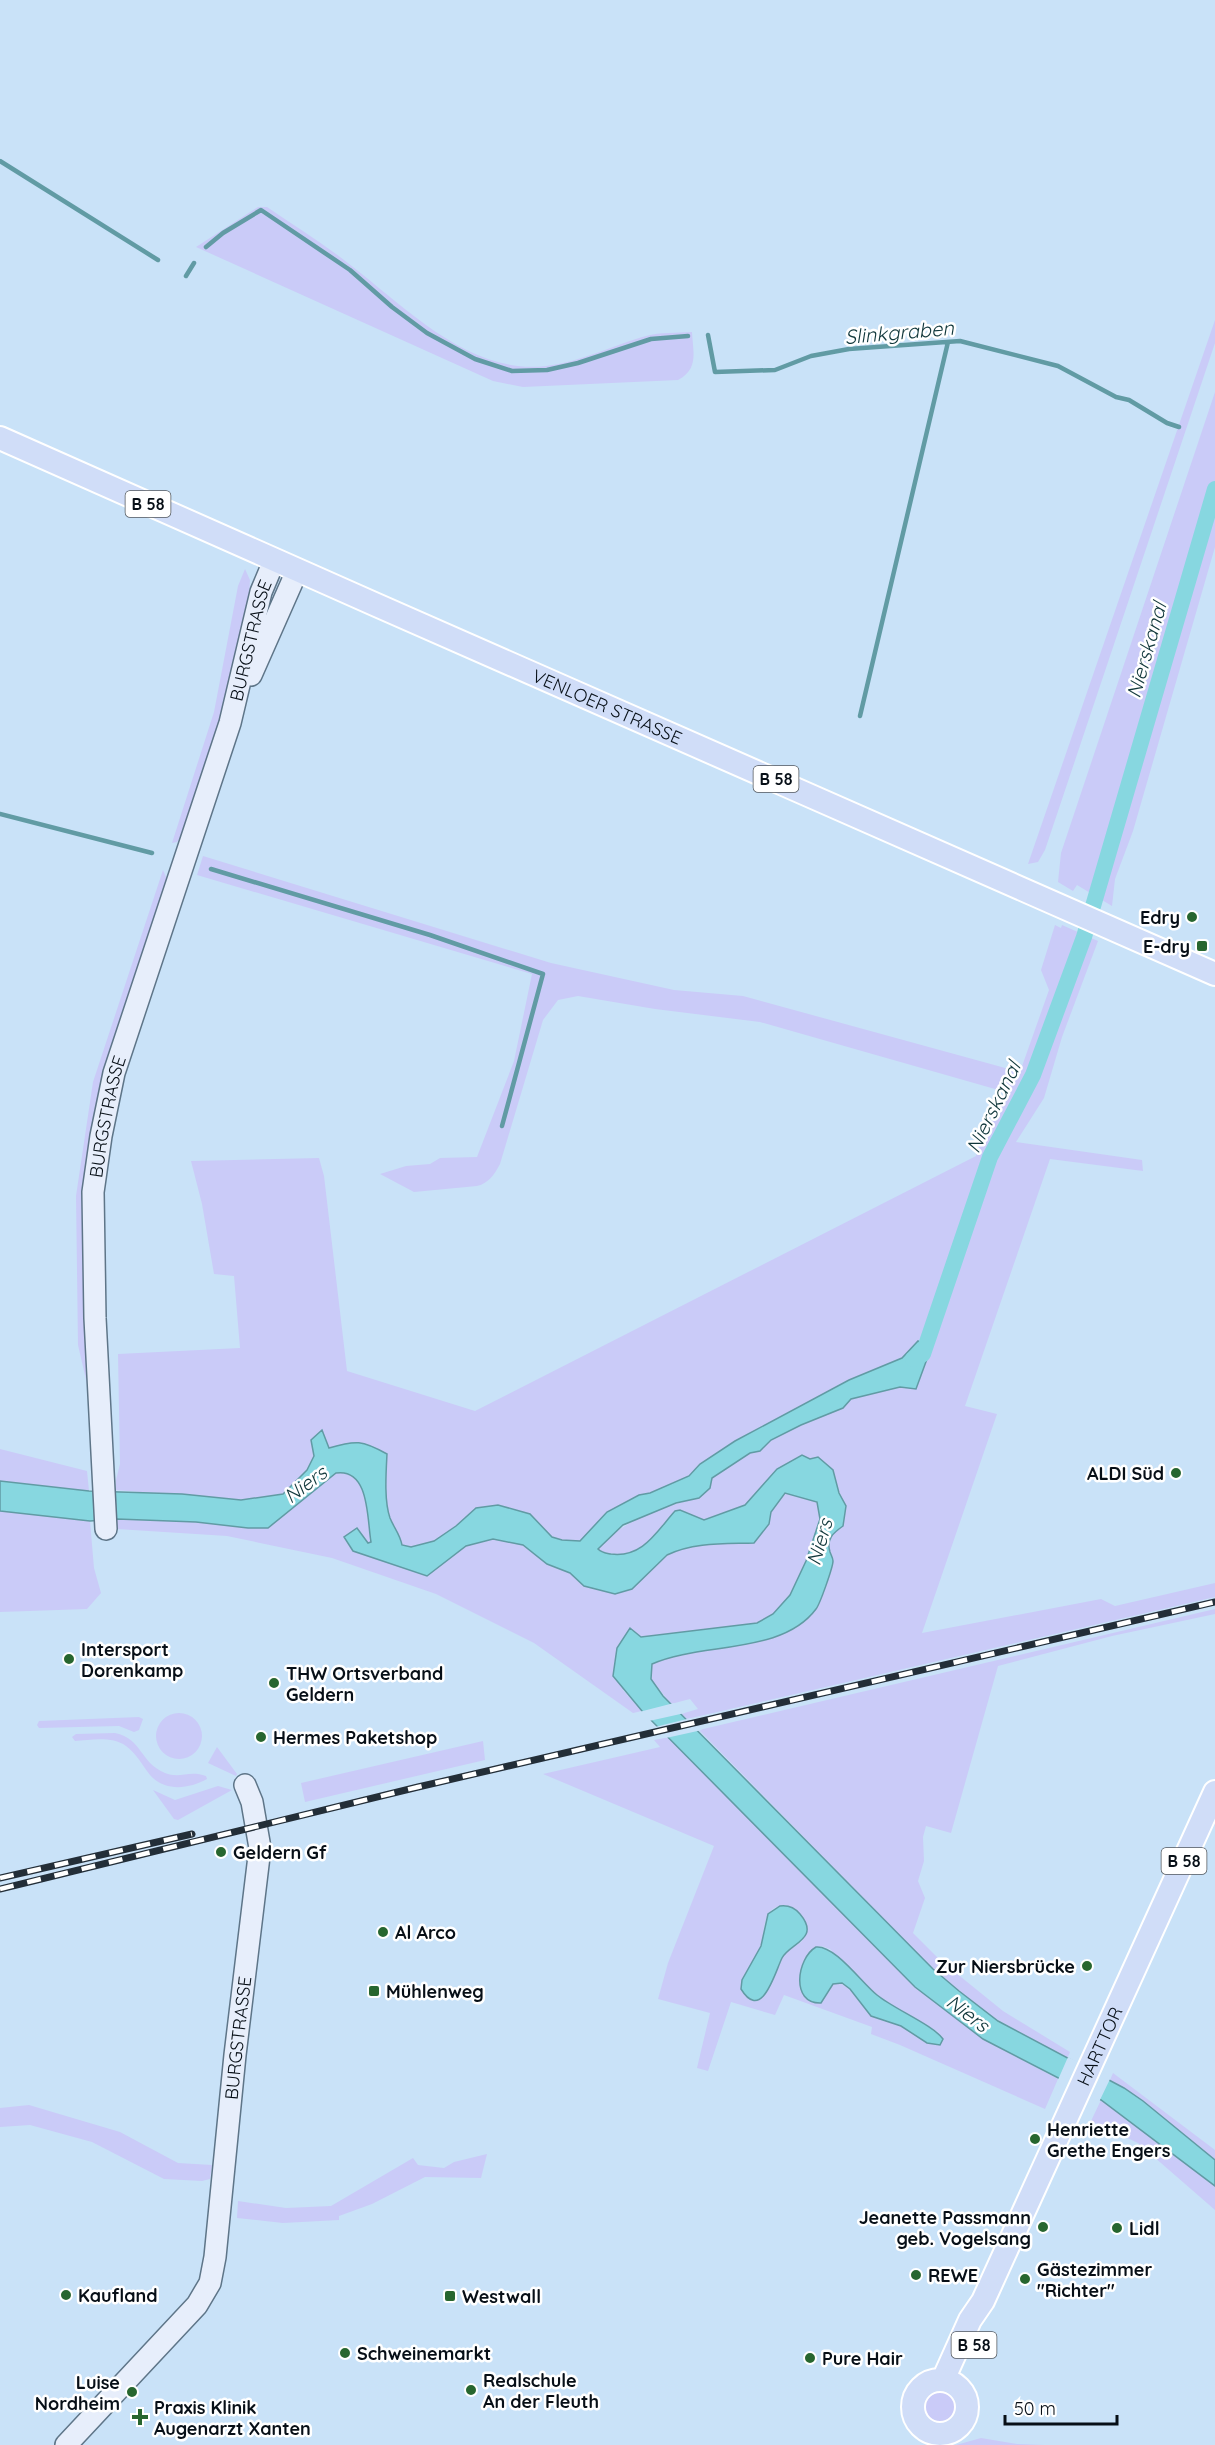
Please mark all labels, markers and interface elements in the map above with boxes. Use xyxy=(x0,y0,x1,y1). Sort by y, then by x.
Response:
water label: Slinkgraben xyxy=(843,315,955,349)
road number: B 58 xyxy=(126,491,170,517)
street label: BURGSTRASSE xyxy=(224,576,276,703)
water label: Nierskanal xyxy=(1120,597,1172,701)
street label: VENLOER STRASSE xyxy=(529,663,686,749)
road number: B 58 xyxy=(754,766,798,792)
place label: Edry xyxy=(1140,906,1180,929)
marker: Edry xyxy=(1185,910,1199,924)
place label: E-dry xyxy=(1143,935,1190,958)
marker: E-dry xyxy=(1195,939,1209,953)
street label: BURGSTRASSE xyxy=(84,1052,131,1179)
water label: Nierskanal xyxy=(960,1055,1027,1157)
water label: Niers xyxy=(279,1459,333,1508)
place label: ALDI Süd xyxy=(1087,1462,1164,1485)
marker: ALDI Süd xyxy=(1169,1466,1183,1480)
water label: Niers xyxy=(800,1514,838,1568)
place label: Intersport Dorenkamp xyxy=(81,1638,183,1682)
marker: Intersport Dorenkamp xyxy=(62,1652,76,1666)
place label: THW Ortsverband Geldern xyxy=(286,1662,443,1706)
marker: THW Ortsverband Geldern xyxy=(267,1676,281,1690)
place label: Hermes Paketshop xyxy=(273,1726,437,1749)
marker: Hermes Paketshop xyxy=(254,1730,268,1744)
place label: Geldern Gf xyxy=(233,1841,327,1864)
marker: Geldern Gf xyxy=(214,1845,228,1859)
road number: B 58 xyxy=(1162,1848,1206,1874)
place label: Al Arco xyxy=(395,1921,456,1944)
marker: Al Arco xyxy=(376,1925,390,1939)
place label: Zur Niersbrücke xyxy=(936,1955,1075,1978)
marker: Zur Niersbrücke xyxy=(1080,1959,1094,1973)
street label: BURGSTRASSE xyxy=(219,1975,256,2101)
place label: Mühlenweg xyxy=(386,1980,484,2003)
marker: Mühlenweg xyxy=(367,1984,381,1998)
water label: Niers xyxy=(942,1989,996,2038)
street label: HARTTOR xyxy=(1071,2003,1127,2089)
place label: Henriette Grethe Engers xyxy=(1047,2118,1171,2162)
marker: Henriette Grethe Engers xyxy=(1028,2132,1042,2146)
place label: Jeanette Passmann geb. Vogelsang xyxy=(859,2206,1031,2250)
place label: Lidl xyxy=(1129,2217,1160,2240)
marker: Jeanette Passmann geb. Vogelsang xyxy=(1036,2220,1050,2234)
marker: Lidl xyxy=(1110,2221,1124,2235)
place label: Gästezimmer "Richter" xyxy=(1037,2258,1152,2302)
place label: REWE xyxy=(928,2264,978,2287)
marker: REWE xyxy=(909,2268,923,2282)
marker: Gästezimmer "Richter" xyxy=(1018,2272,1032,2286)
place label: Kaufland xyxy=(78,2284,158,2307)
place label: Westwall xyxy=(462,2285,541,2308)
marker: Kaufland xyxy=(59,2288,73,2302)
marker: Westwall xyxy=(443,2289,457,2303)
road number: B 58 xyxy=(952,2332,996,2358)
place label: Schweinemarkt xyxy=(357,2342,491,2365)
marker: Schweinemarkt xyxy=(338,2346,352,2360)
place label: Pure Hair xyxy=(822,2347,903,2370)
marker: Pure Hair xyxy=(803,2351,817,2365)
place label: Realschule An der Fleuth xyxy=(483,2369,599,2413)
place label: Luise Nordheim xyxy=(35,2371,120,2415)
marker: Realschule An der Fleuth xyxy=(464,2383,478,2397)
marker: Luise Nordheim xyxy=(125,2385,139,2399)
scale bar xyxy=(1005,2388,1118,2426)
place label: Praxis Klinik Augenarzt Xanten xyxy=(154,2396,311,2440)
text: 50 m xyxy=(1014,2397,1056,2420)
marker: Praxis Klinik Augenarzt Xanten xyxy=(131,2408,149,2426)

